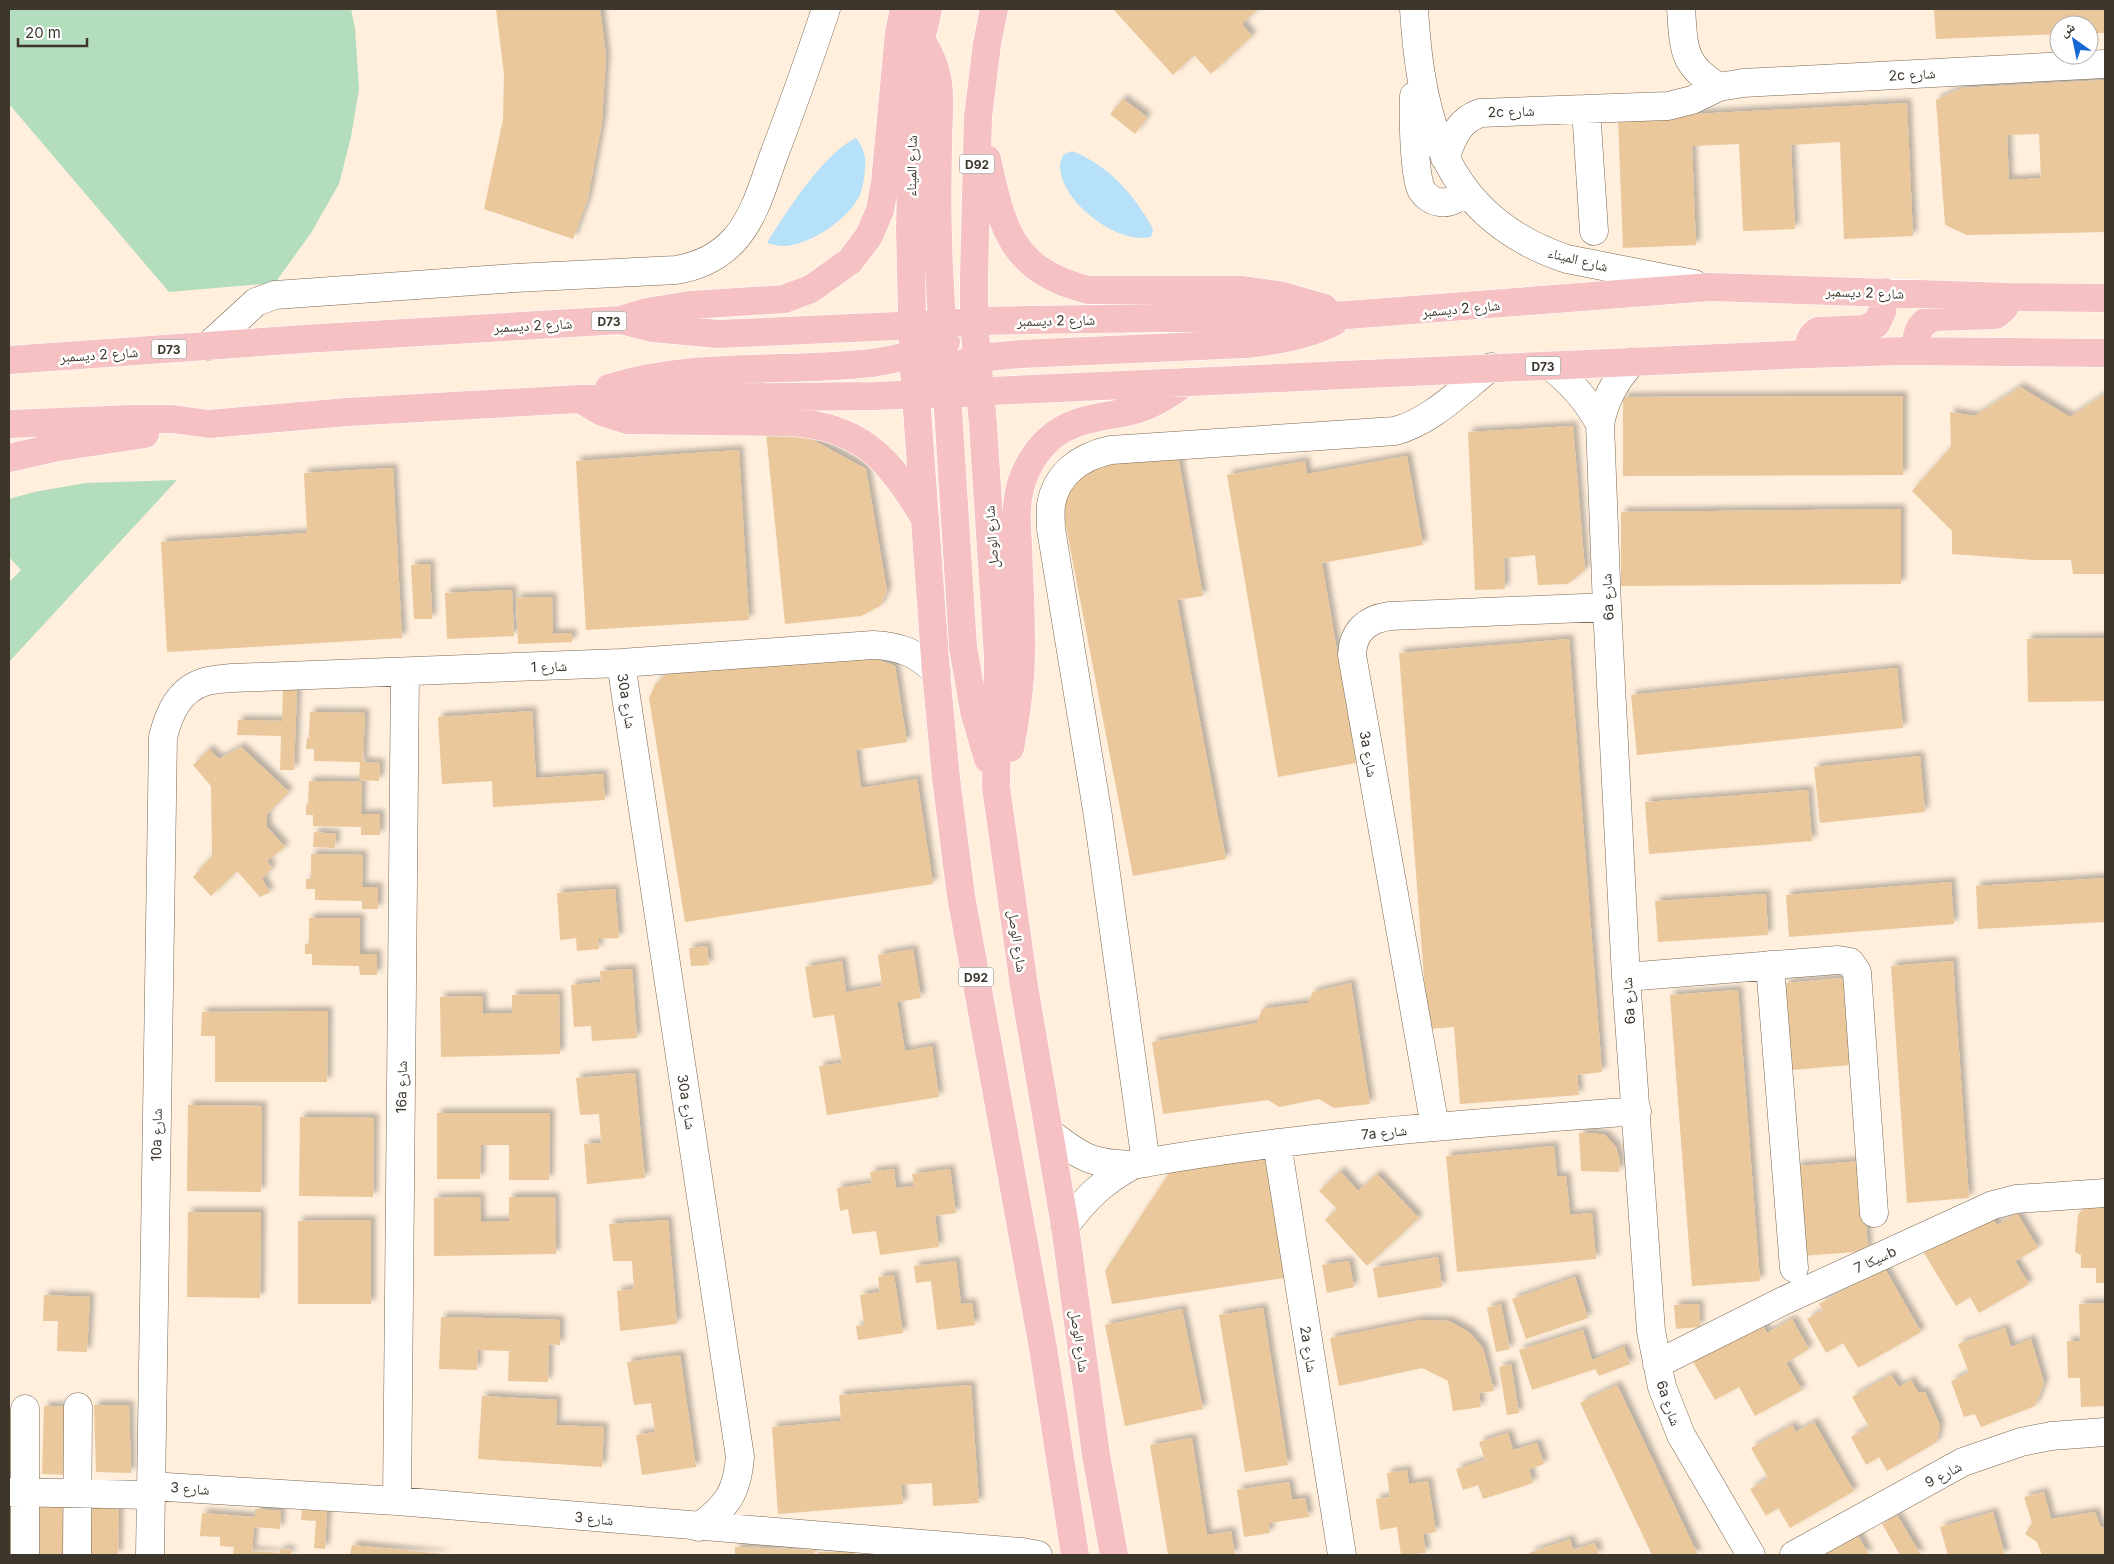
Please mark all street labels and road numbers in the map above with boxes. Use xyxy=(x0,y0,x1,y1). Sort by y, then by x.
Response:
street label: 2c شارع xyxy=(1888,64,1936,86)
street label: 2c شارع xyxy=(1487,102,1535,122)
street label: شارع الميناء xyxy=(902,135,922,197)
road number: D92 xyxy=(960,154,994,173)
street label: شارع الميناء xyxy=(1546,243,1610,277)
street label: شارع 2 ديسمبر xyxy=(1824,282,1904,304)
street label: شارع 2 ديسمبر xyxy=(1420,296,1501,322)
street label: شارع 2 ديسمبر xyxy=(1016,311,1095,331)
road number: D73 xyxy=(592,312,626,331)
street label: شارع 2 ديسمبر xyxy=(492,314,573,338)
road number: D73 xyxy=(152,339,186,358)
street label: شارع 2 ديسمبر xyxy=(58,343,139,367)
road number: D73 xyxy=(1526,356,1560,376)
street label: شارع الوصل xyxy=(980,505,1004,569)
street label: 6a شارع xyxy=(1597,573,1619,621)
street label: شارع 1 xyxy=(531,657,567,677)
street label: 30a شارع xyxy=(612,672,640,730)
street label: 3a شارع xyxy=(1355,729,1381,779)
street label: شارع الوصل xyxy=(1003,909,1031,974)
road number: D92 xyxy=(958,968,994,986)
street label: 6a شارع xyxy=(1618,977,1640,1025)
street label: 16a شارع xyxy=(392,1060,412,1114)
street label: 30a شارع xyxy=(672,1073,700,1131)
street label: 10a شارع xyxy=(147,1108,167,1162)
street label: 7a شارع xyxy=(1360,1121,1408,1145)
street label: سيكا 7b xyxy=(1851,1242,1899,1276)
street label: شارع الوصل xyxy=(1065,1309,1093,1374)
street label: 2a شارع xyxy=(1295,1324,1321,1374)
street label: 6a شارع xyxy=(1651,1378,1685,1429)
street label: شارع 9 xyxy=(1922,1457,1965,1492)
street label: شارع 3 xyxy=(170,1478,210,1500)
street label: شارع 3 xyxy=(574,1508,614,1530)

